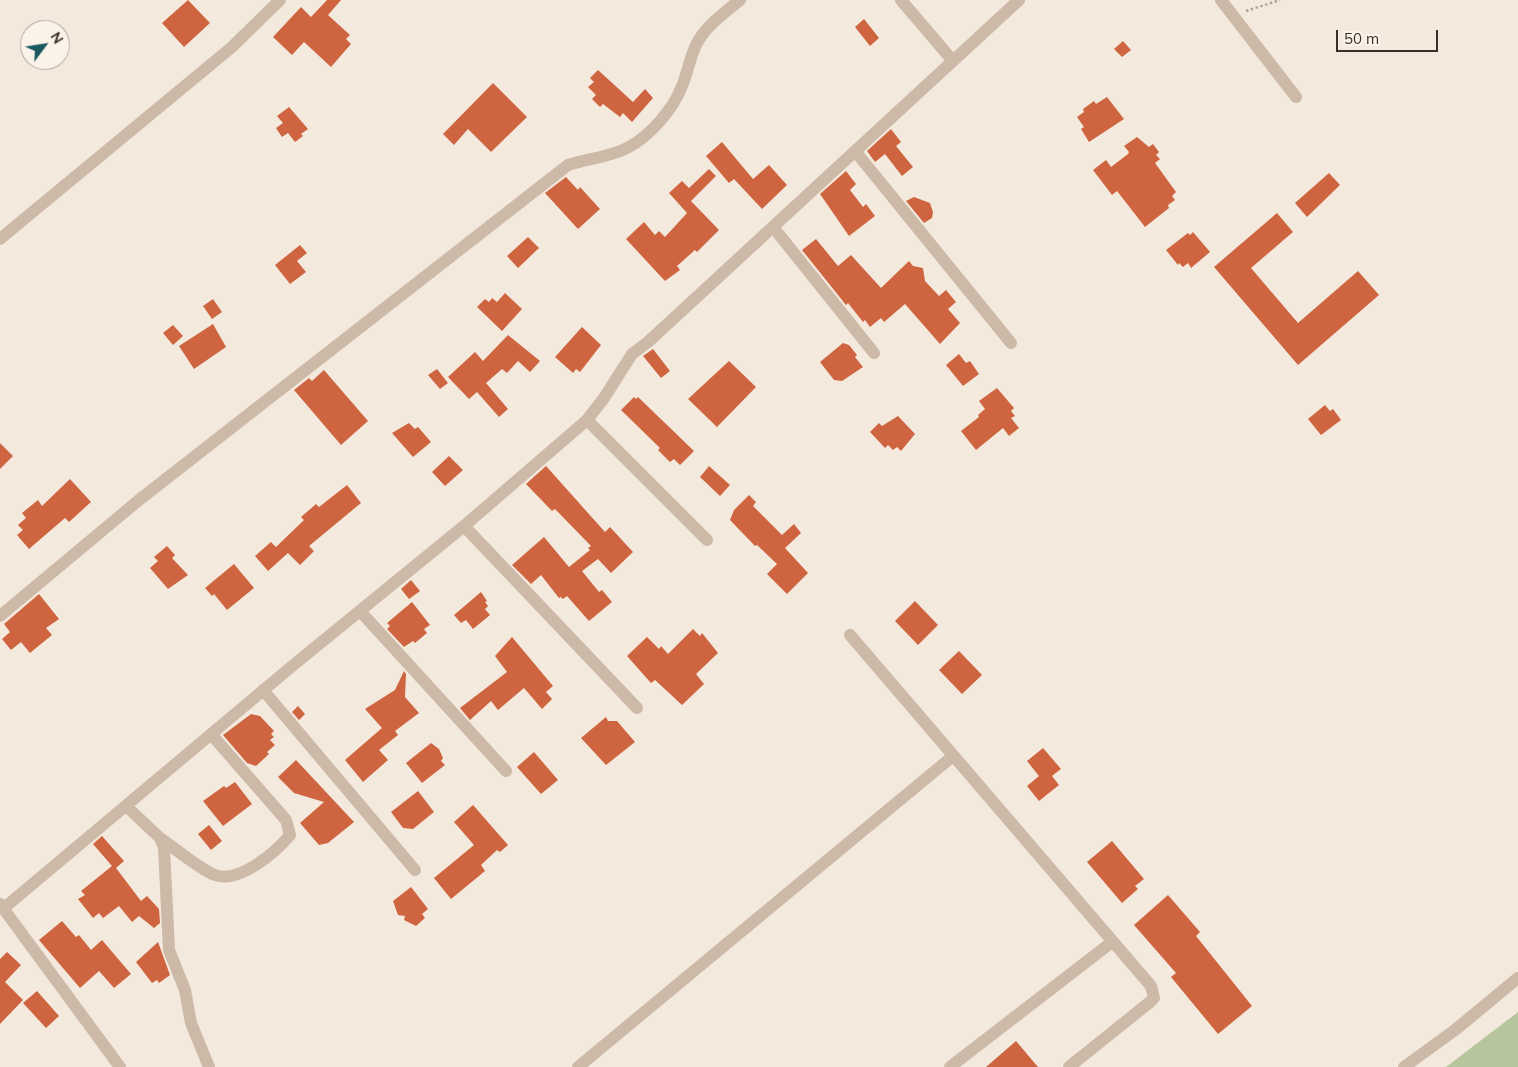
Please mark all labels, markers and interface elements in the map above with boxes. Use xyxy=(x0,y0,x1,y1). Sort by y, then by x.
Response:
north arrow xyxy=(20,20,70,70)
scale bar xyxy=(1338,20,1440,52)
text: N xyxy=(47,29,67,47)
text: 50 m xyxy=(1344,29,1379,48)

